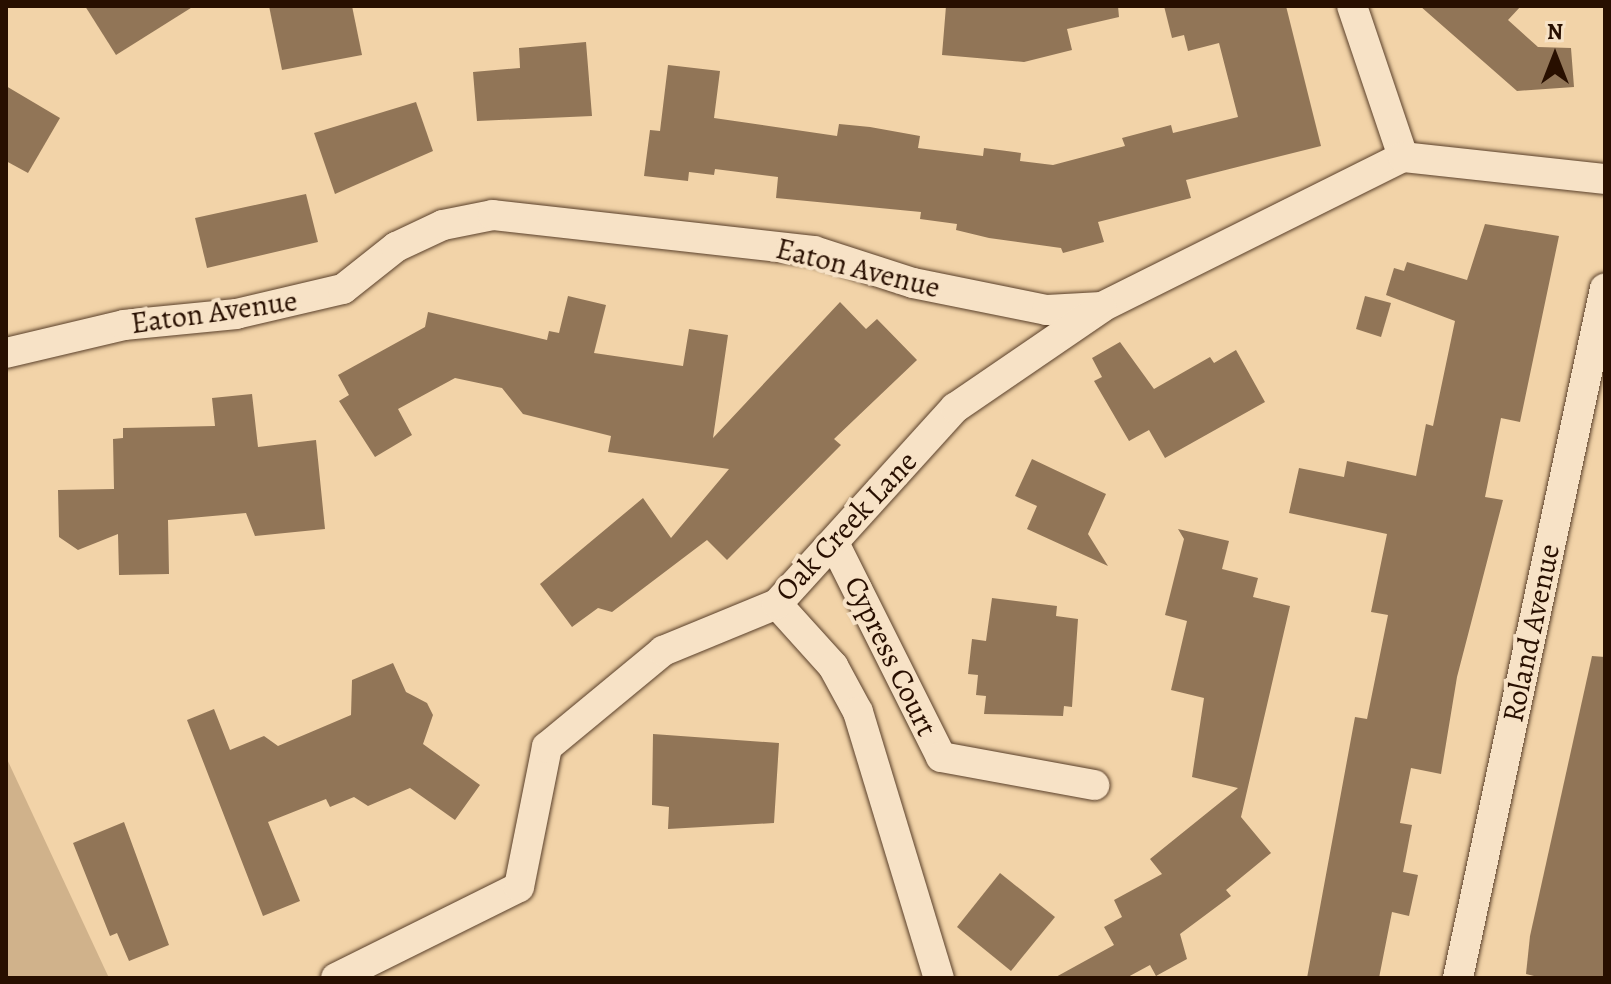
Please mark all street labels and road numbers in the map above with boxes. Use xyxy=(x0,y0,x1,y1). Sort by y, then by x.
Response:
street label: Eaton Avenue xyxy=(772,230,944,306)
street label: Eaton Avenue xyxy=(128,283,300,341)
street label: Oak Creek Lane xyxy=(767,444,925,608)
street label: Roland Avenue xyxy=(1495,540,1567,726)
street label: Cypress Court xyxy=(837,570,945,742)

